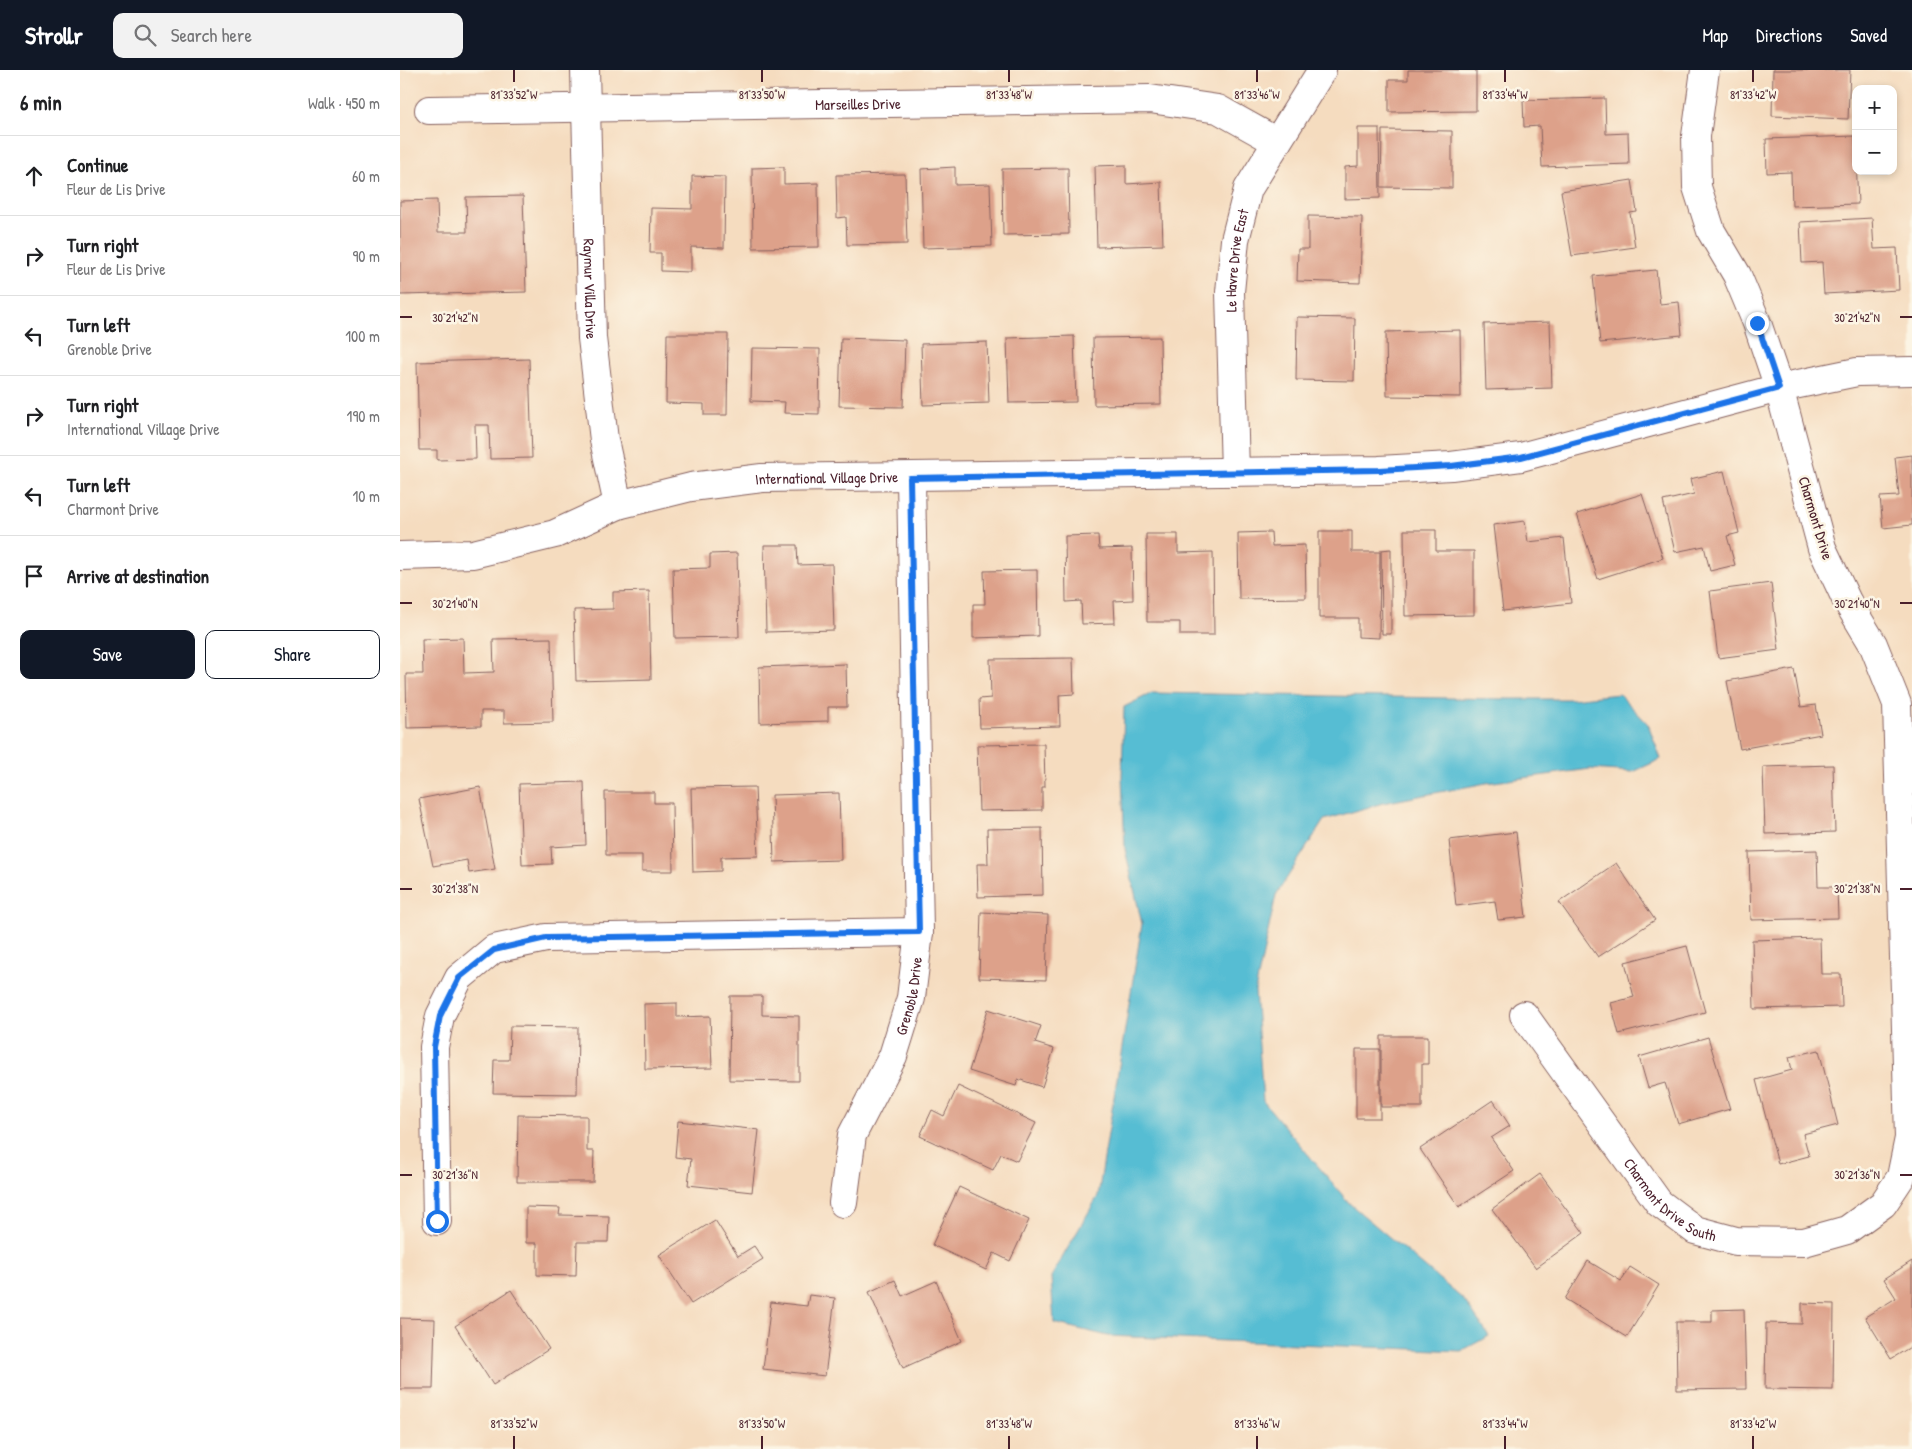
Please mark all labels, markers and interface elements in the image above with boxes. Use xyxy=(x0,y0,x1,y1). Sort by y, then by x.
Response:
search box xyxy=(113,13,463,58)
text: Strollr xyxy=(25,19,83,51)
icon: search xyxy=(131,21,159,49)
text: Search here xyxy=(171,22,252,48)
text: Map xyxy=(1703,23,1728,48)
text: Directions xyxy=(1756,23,1822,48)
text: Saved xyxy=(1850,23,1887,48)
map controls xyxy=(1852,85,1897,175)
button: + xyxy=(1852,85,1897,130)
text: 81°33'52"W xyxy=(491,86,538,103)
text: 81°33'50"W xyxy=(739,86,786,103)
text: 81°33'48"W xyxy=(986,86,1032,103)
text: 81°33'46"W xyxy=(1234,86,1280,103)
text: 81°33'44"W xyxy=(1482,86,1528,103)
text: 81°33'42"W xyxy=(1730,86,1777,103)
text: 6 min xyxy=(20,88,62,117)
text: Walk · 450 m xyxy=(308,92,380,114)
street label: Marseilles Drive xyxy=(815,92,901,115)
button: − xyxy=(1852,130,1897,175)
text: Continue xyxy=(67,152,128,178)
icon: ahead xyxy=(20,162,48,190)
text: 60 m xyxy=(352,165,380,187)
text: Fleur de Lis Drive xyxy=(67,178,166,200)
street label: Le Havre Drive East xyxy=(1219,206,1253,313)
text: Turn right xyxy=(67,232,138,258)
street label: Raymur Villa Drive xyxy=(579,238,603,339)
icon: right xyxy=(20,242,48,270)
text: 90 m xyxy=(352,245,380,267)
text: Fleur de Lis Drive xyxy=(67,258,166,280)
text: 30°21'42"N xyxy=(432,309,478,326)
text: 30°21'42"N xyxy=(1834,309,1880,326)
text: Turn left xyxy=(67,312,130,338)
route end xyxy=(1746,312,1769,335)
icon: left xyxy=(20,322,48,350)
text: 100 m xyxy=(345,325,380,347)
text: Grenoble Drive xyxy=(67,338,152,360)
text: Turn right xyxy=(67,392,138,418)
icon: right xyxy=(20,402,48,430)
text: 190 m xyxy=(347,405,380,427)
text: International Village Drive xyxy=(67,418,220,440)
street label: International Village Drive xyxy=(754,466,898,489)
text: Turn left xyxy=(67,472,130,498)
street label: Charmont Drive xyxy=(1793,474,1839,562)
icon: left xyxy=(20,482,48,510)
text: 10 m xyxy=(352,485,380,507)
text: Charmont Drive xyxy=(67,498,159,520)
icon: arrive xyxy=(20,562,48,590)
text: Arrive at destination xyxy=(67,563,209,589)
text: 30°21'40"N xyxy=(432,595,478,612)
text: 30°21'40"N xyxy=(1834,595,1880,612)
button: Save xyxy=(20,630,195,679)
button: Share xyxy=(205,630,380,679)
text: 30°21'38"N xyxy=(432,880,478,897)
text: 30°21'38"N xyxy=(1834,880,1880,897)
street label: Grenoble Drive xyxy=(890,955,926,1038)
street label: Charmont Drive South xyxy=(1619,1153,1719,1246)
text: 30°21'36"N xyxy=(432,1166,478,1183)
text: 30°21'36"N xyxy=(1834,1166,1880,1183)
route start xyxy=(426,1210,449,1233)
text: 81°33'52"W xyxy=(491,1415,538,1432)
text: 81°33'50"W xyxy=(739,1415,786,1432)
text: 81°33'48"W xyxy=(986,1415,1032,1432)
text: 81°33'46"W xyxy=(1234,1415,1280,1432)
text: 81°33'44"W xyxy=(1482,1415,1528,1432)
text: 81°33'42"W xyxy=(1730,1415,1777,1432)

